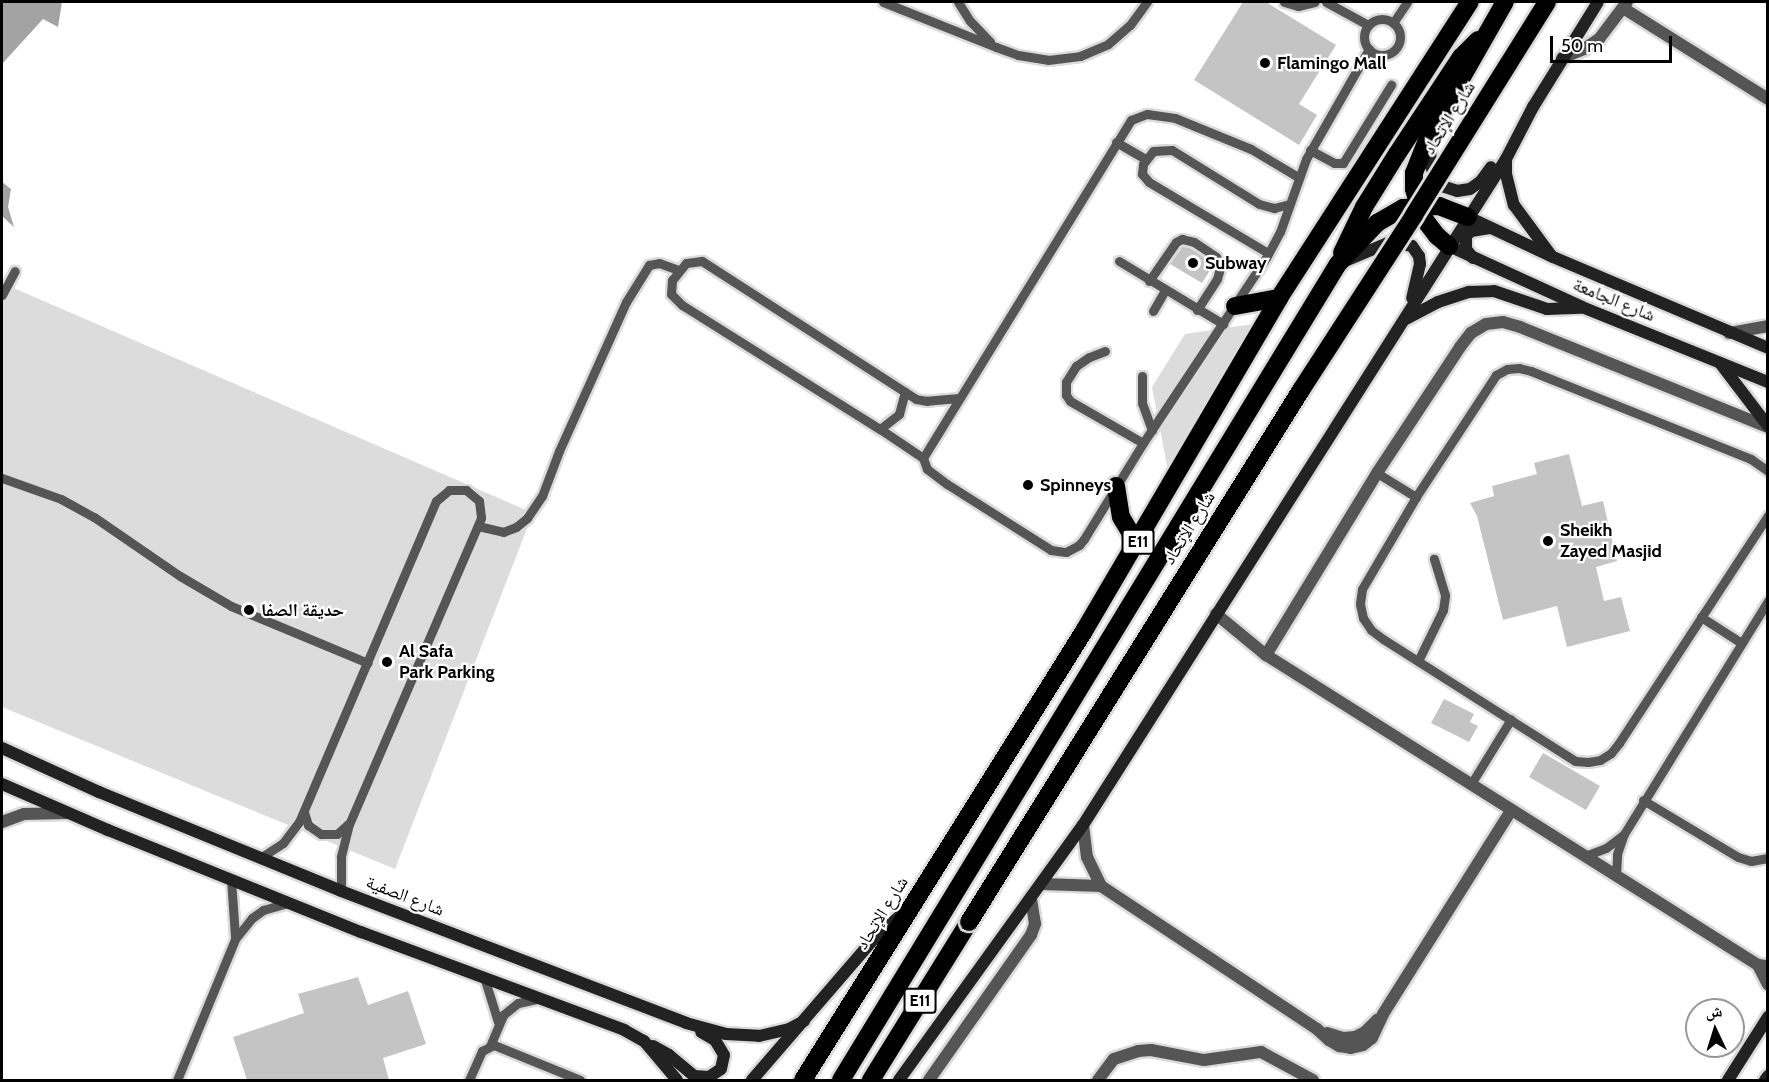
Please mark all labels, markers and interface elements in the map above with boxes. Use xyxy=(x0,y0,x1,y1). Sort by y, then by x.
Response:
scale bar xyxy=(1553,24,1674,62)
text: 50 m xyxy=(1561,35,1603,57)
place label: Flamingo Mall xyxy=(1277,52,1387,74)
marker: Flamingo Mall xyxy=(1258,56,1272,70)
street label: شارع الإتحاد xyxy=(1418,77,1480,159)
place label: Subway xyxy=(1205,252,1267,274)
marker: Subway xyxy=(1186,256,1200,270)
street label: شارع الجامعة xyxy=(1570,274,1658,326)
place label: Spinneys xyxy=(1040,474,1111,496)
marker: Spinneys xyxy=(1021,478,1035,492)
street label: شارع الإتحاد xyxy=(1158,487,1220,569)
place label: Sheikh Zayed Masjid xyxy=(1560,520,1662,562)
road number: E11 xyxy=(1122,529,1154,555)
marker: Sheikh Zayed Masjid xyxy=(1541,534,1555,548)
place label: حديقة الصفا xyxy=(261,599,344,621)
marker: حديقة الصفا xyxy=(242,603,256,617)
place label: Al Safa Park Parking xyxy=(399,641,495,684)
marker: Al Safa Park Parking xyxy=(380,655,394,669)
street label: شارع الصفية xyxy=(363,871,447,921)
street label: شارع الإتحاد xyxy=(851,872,913,954)
road number: E11 xyxy=(904,988,936,1014)
north arrow xyxy=(1685,998,1745,1058)
text: ش xyxy=(1705,1001,1723,1022)

